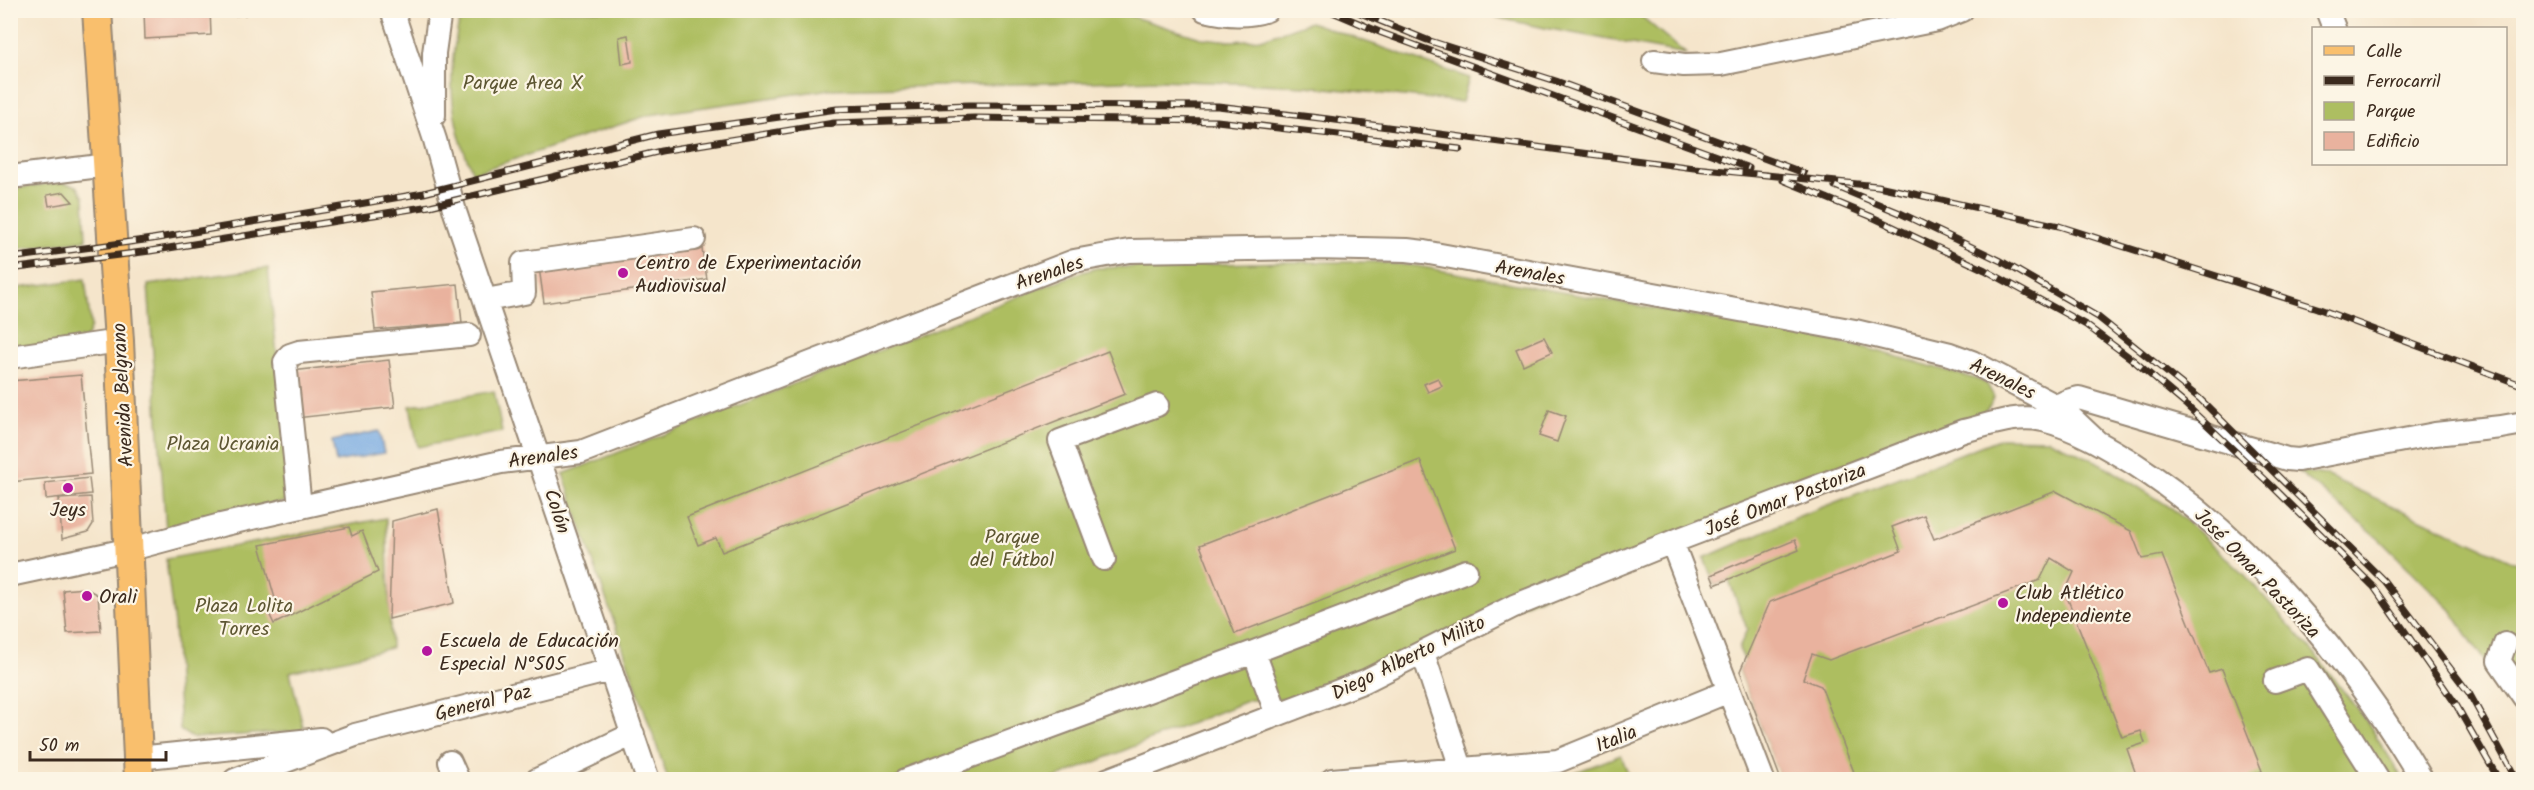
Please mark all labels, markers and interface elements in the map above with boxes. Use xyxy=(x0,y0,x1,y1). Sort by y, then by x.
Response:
legend xyxy=(2312,27,2507,165)
text: Calle xyxy=(2366,38,2402,67)
park label: Parque Area X xyxy=(463,68,584,100)
text: Ferrocarril xyxy=(2366,68,2441,97)
text: Parque xyxy=(2366,98,2415,127)
text: Edificio xyxy=(2366,128,2420,157)
street label: Arenales xyxy=(1011,247,1089,300)
place label: Centro de Experimentación Audiovisual xyxy=(635,248,861,303)
street label: Arenales xyxy=(1492,252,1567,296)
marker: Centro de Experimentación Audiovisual xyxy=(616,266,630,280)
street label: Avenida Belgrano xyxy=(104,322,144,468)
street label: Arenales xyxy=(1964,350,2041,410)
park label: Plaza Ucrania xyxy=(167,429,280,461)
street label: Arenales xyxy=(506,437,581,479)
street label: José Omar Pastoriza xyxy=(1700,455,1871,546)
marker: Jeys xyxy=(61,481,75,495)
street label: Colón xyxy=(534,485,578,538)
place label: Jeys xyxy=(50,495,87,527)
street label: José Omar Pastoriza xyxy=(2186,502,2327,647)
park label: Parque del Fútbol xyxy=(970,522,1054,577)
place label: Club Atlético Independiente xyxy=(2015,578,2131,633)
place label: Orali xyxy=(99,582,138,614)
marker: Orali xyxy=(80,589,94,603)
park label: Plaza Lolita Torres xyxy=(195,591,293,646)
marker: Club Atlético Independiente xyxy=(1996,596,2010,610)
street label: Diego Alberto Milito xyxy=(1326,608,1492,710)
place label: Escuela de Educación Especial N°505 xyxy=(439,626,619,681)
marker: Escuela de Educación Especial N°505 xyxy=(420,644,434,658)
street label: General Paz xyxy=(432,676,535,731)
street label: Italia xyxy=(1591,717,1642,763)
scale bar xyxy=(30,724,166,762)
text: 50 m xyxy=(39,732,79,761)

